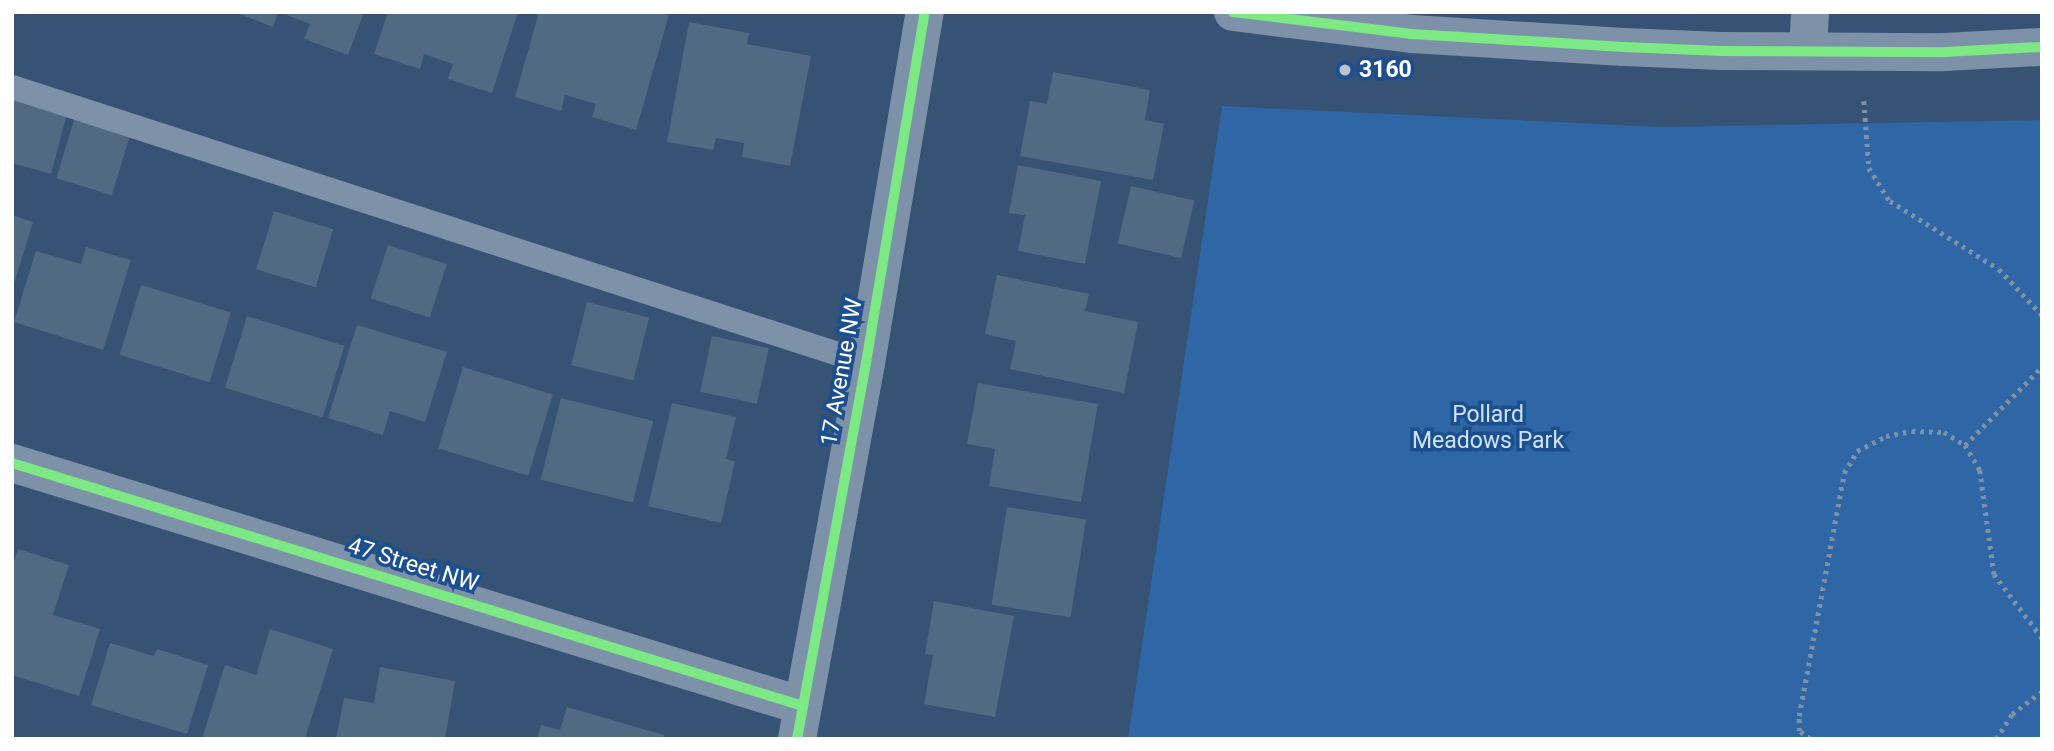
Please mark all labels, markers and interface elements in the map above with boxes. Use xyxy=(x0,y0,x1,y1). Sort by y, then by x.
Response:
place label: 3160 xyxy=(1359,56,1412,84)
marker: 3160 xyxy=(1337,62,1353,78)
street label: 17 Avenue NW xyxy=(815,296,869,448)
park label: Pollard Meadows Park xyxy=(1412,401,1564,455)
street label: 47 Street NW xyxy=(345,532,481,598)

